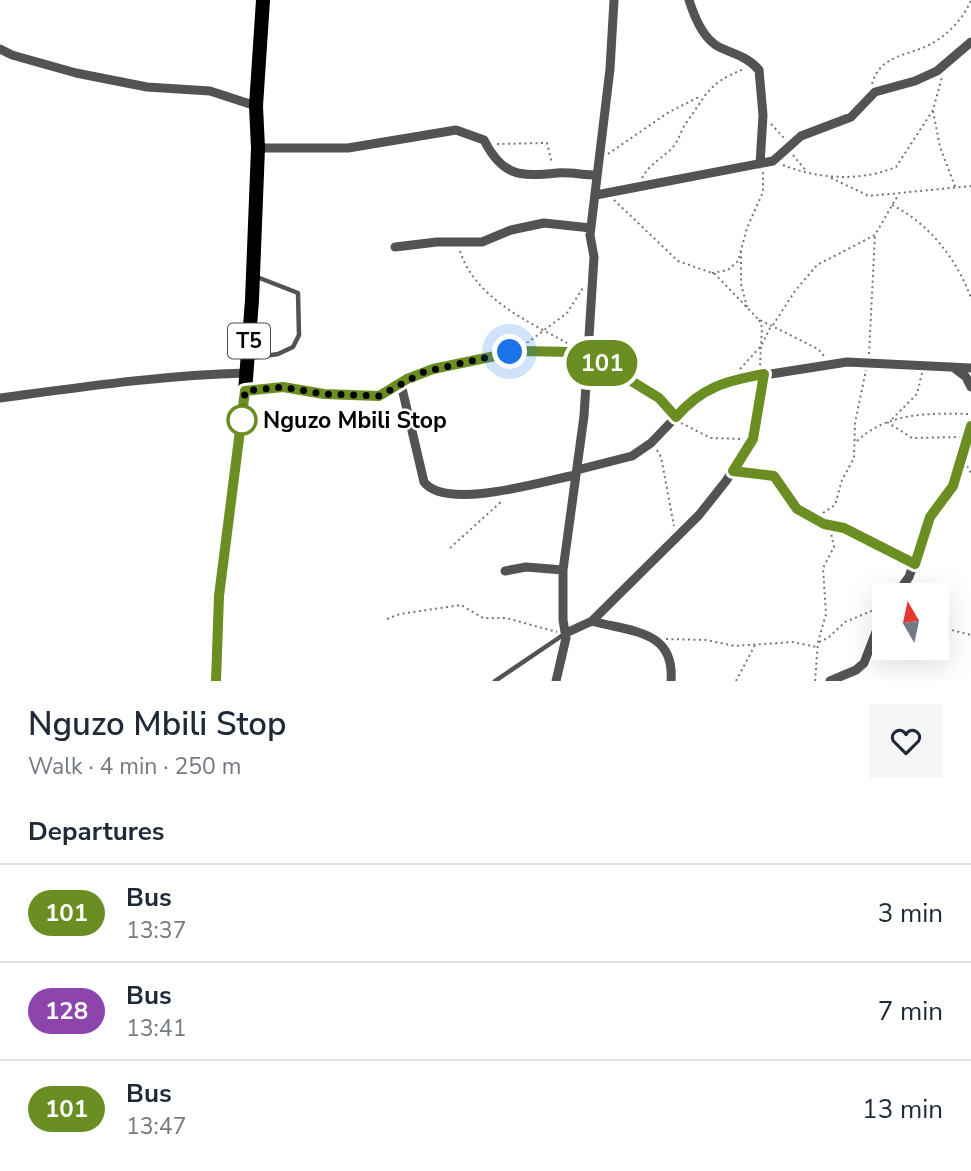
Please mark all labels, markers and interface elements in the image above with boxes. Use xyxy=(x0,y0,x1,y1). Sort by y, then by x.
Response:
road number: T5 xyxy=(228,324,270,358)
your location xyxy=(492,334,527,369)
line badge: 101 xyxy=(562,340,642,386)
text: 101 xyxy=(580,347,624,379)
marker: Nguzo Mbili Stop xyxy=(227,405,257,435)
place label: Nguzo Mbili Stop xyxy=(263,405,447,436)
north arrow xyxy=(872,583,948,660)
map controls xyxy=(872,583,949,660)
text: Nguzo Mbili Stop xyxy=(28,702,287,747)
button: heart xyxy=(869,704,943,778)
text: Walk · 4 min · 250 m xyxy=(28,751,241,782)
text: Departures xyxy=(28,814,164,849)
text: Bus xyxy=(126,880,172,915)
text: 3 min xyxy=(878,896,943,931)
text: 101 xyxy=(45,897,88,929)
text: 13:37 xyxy=(126,915,186,946)
text: Bus xyxy=(126,978,172,1013)
text: 7 min xyxy=(878,994,943,1029)
text: 128 xyxy=(45,995,88,1027)
text: 13:41 xyxy=(126,1013,186,1044)
text: Bus xyxy=(126,1076,172,1111)
text: 13 min xyxy=(862,1092,943,1127)
text: 101 xyxy=(45,1093,88,1125)
text: 13:47 xyxy=(126,1111,186,1142)

